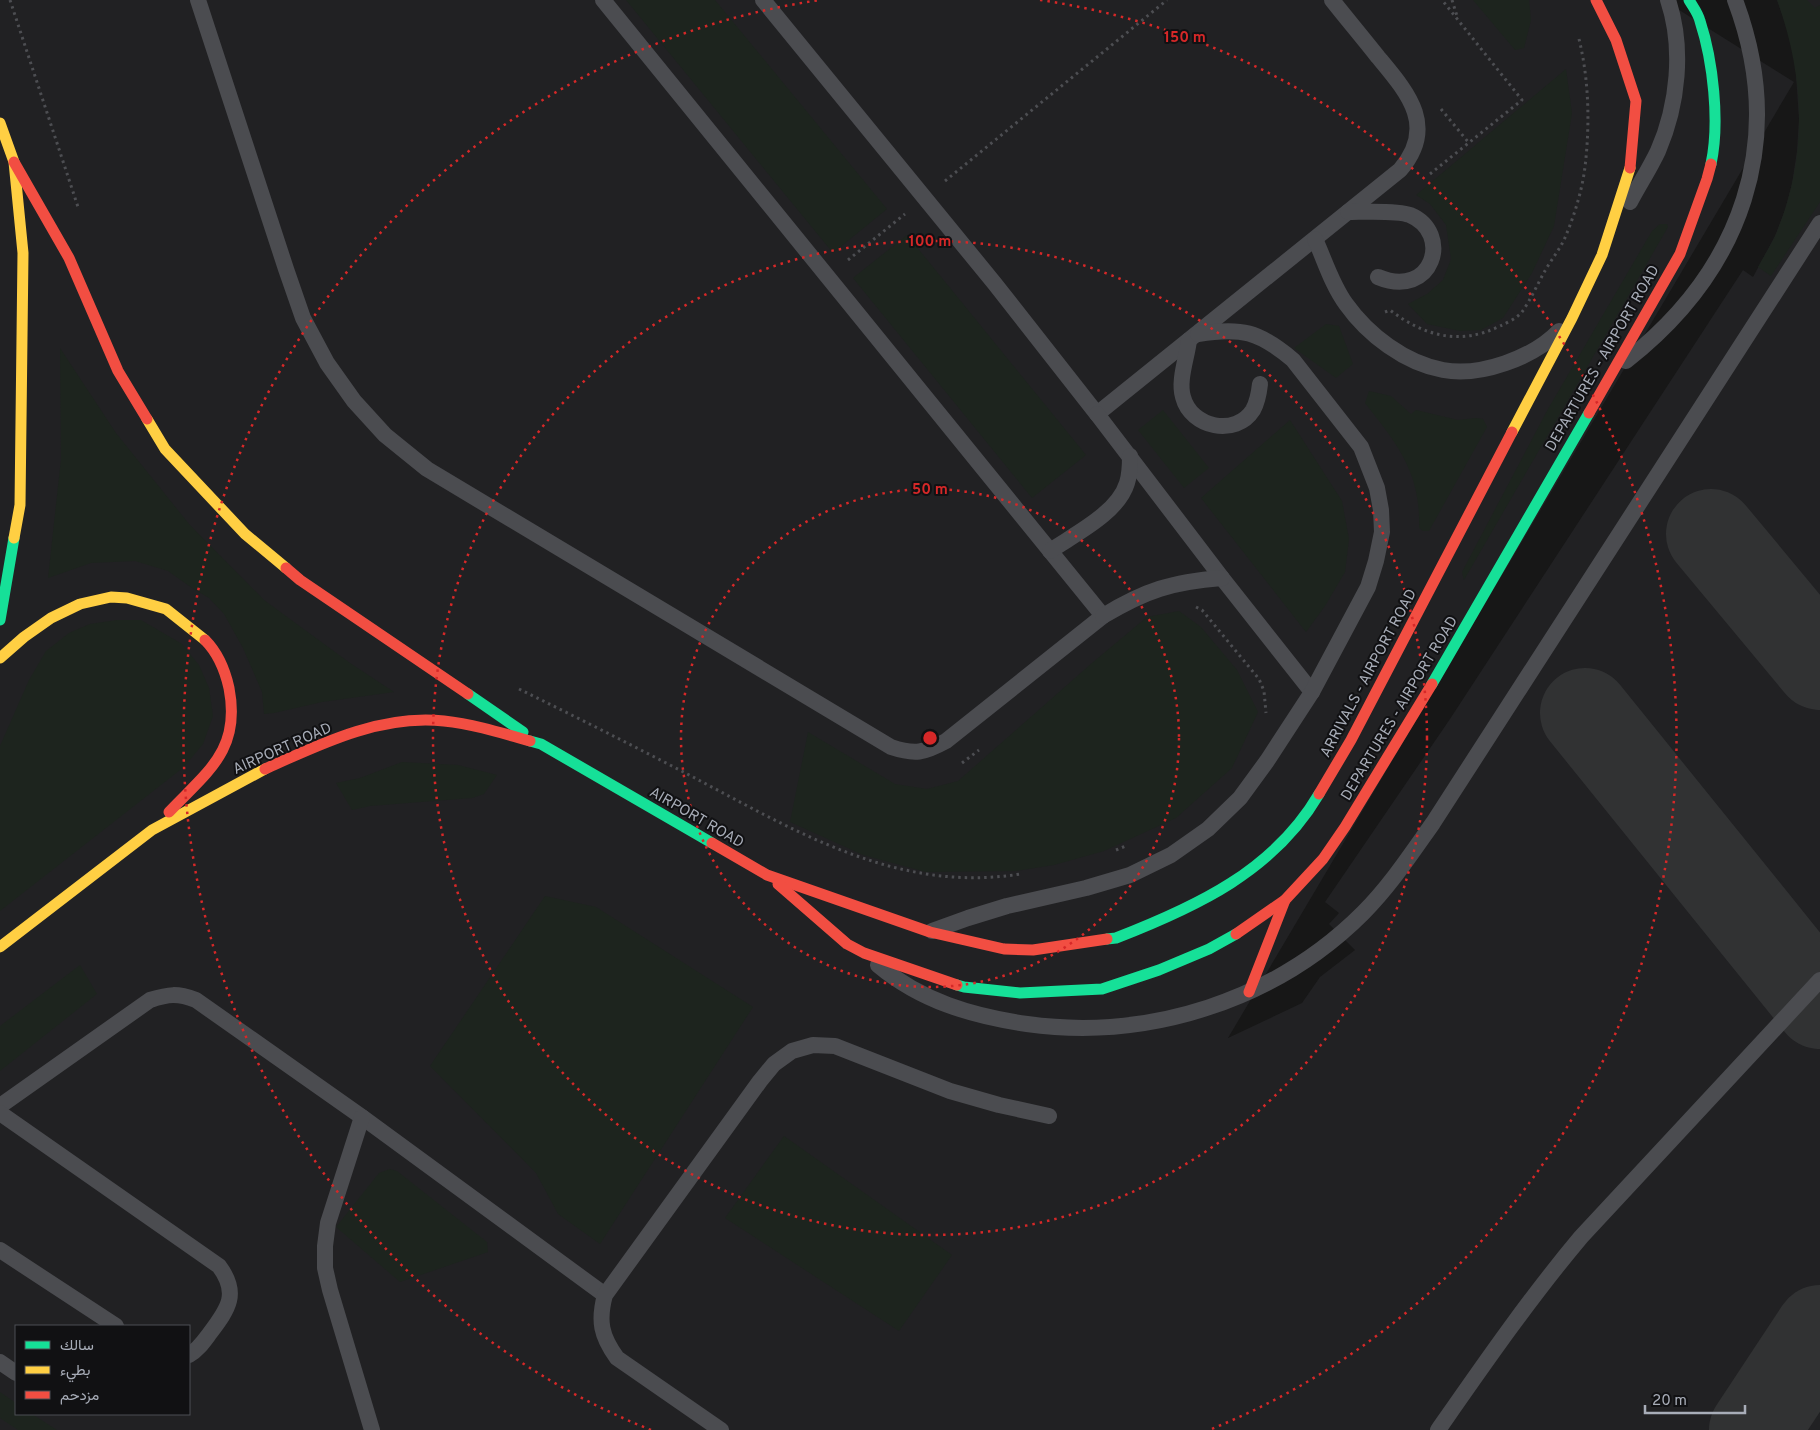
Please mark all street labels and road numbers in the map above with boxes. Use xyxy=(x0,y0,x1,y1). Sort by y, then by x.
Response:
street label: DEPARTURES - AIRPORT ROAD xyxy=(1542,262,1665,455)
street label: ARRIVALS - AIRPORT ROAD xyxy=(1317,586,1422,761)
street label: DEPARTURES - AIRPORT ROAD xyxy=(1338,613,1463,804)
street label: AIRPORT ROAD xyxy=(230,719,335,780)
street label: AIRPORT ROAD xyxy=(646,784,747,853)

